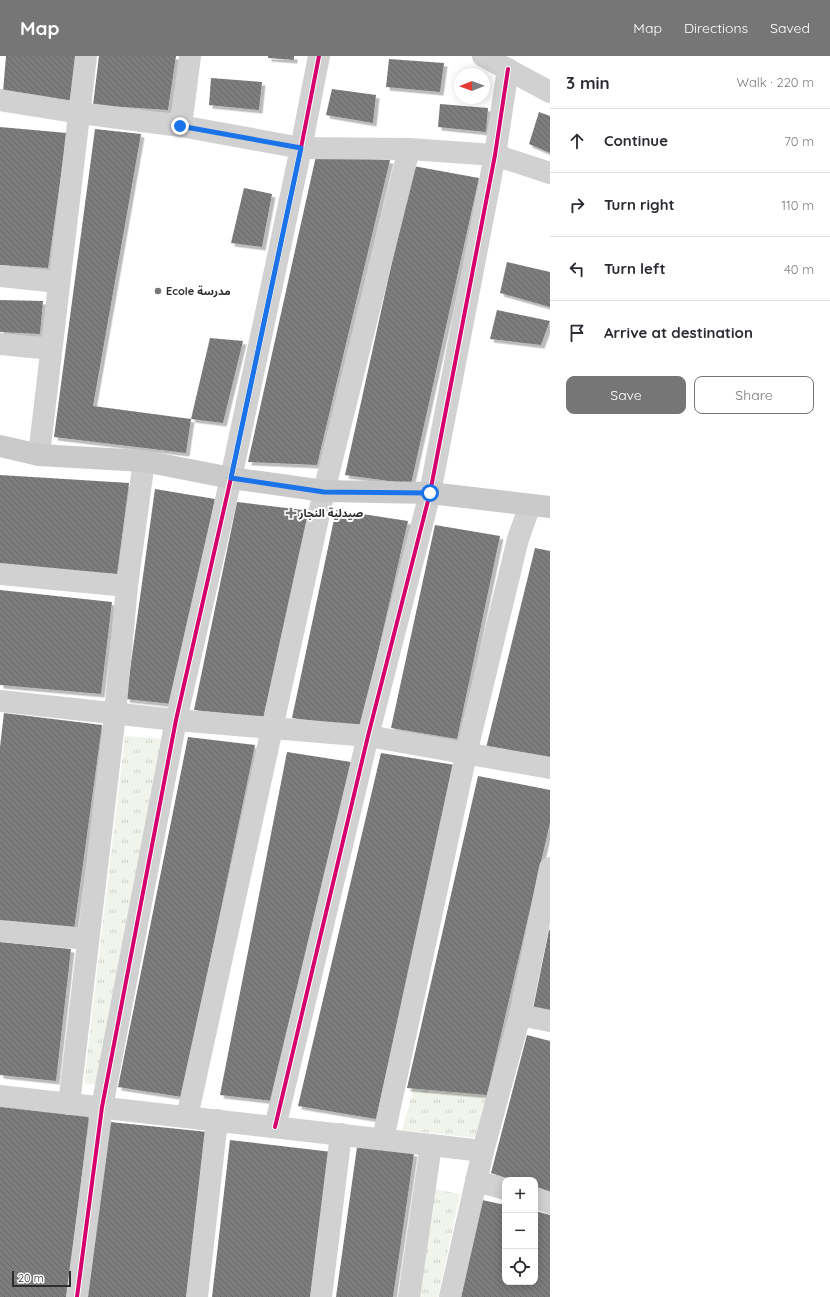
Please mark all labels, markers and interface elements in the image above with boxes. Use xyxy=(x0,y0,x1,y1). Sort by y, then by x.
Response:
text: Map xyxy=(20,16,59,40)
text: Map xyxy=(633,19,662,37)
text: Directions xyxy=(684,19,748,37)
text: Saved xyxy=(770,19,810,37)
north arrow xyxy=(454,68,490,104)
text: 3 min xyxy=(566,72,610,93)
text: Walk · 220 m xyxy=(737,74,814,90)
route end xyxy=(171,117,189,135)
icon: ahead xyxy=(566,130,588,152)
text: Continue xyxy=(604,131,668,150)
text: 70 m xyxy=(784,133,814,149)
icon: right xyxy=(566,194,588,216)
text: Turn right xyxy=(604,195,675,214)
text: 110 m xyxy=(781,197,814,213)
icon: left xyxy=(566,258,588,280)
text: Turn left xyxy=(604,259,666,278)
text: 40 m xyxy=(784,261,814,277)
place label: Ecole مدرسة xyxy=(166,284,231,298)
marker: Ecole مدرسة xyxy=(153,286,163,296)
icon: arrive xyxy=(566,322,588,344)
text: Arrive at destination xyxy=(604,323,753,342)
button: Save xyxy=(566,376,686,414)
button: Share xyxy=(694,376,814,414)
route start xyxy=(421,484,439,502)
place label: صيدلية النجار xyxy=(298,506,363,520)
marker: صيدلية النجار xyxy=(286,508,296,518)
map controls xyxy=(502,1177,538,1285)
button: + xyxy=(502,1177,538,1213)
button: − xyxy=(502,1213,538,1249)
button: locate xyxy=(502,1249,538,1285)
scale bar xyxy=(12,1269,71,1288)
text: 20 m xyxy=(18,1271,44,1285)

